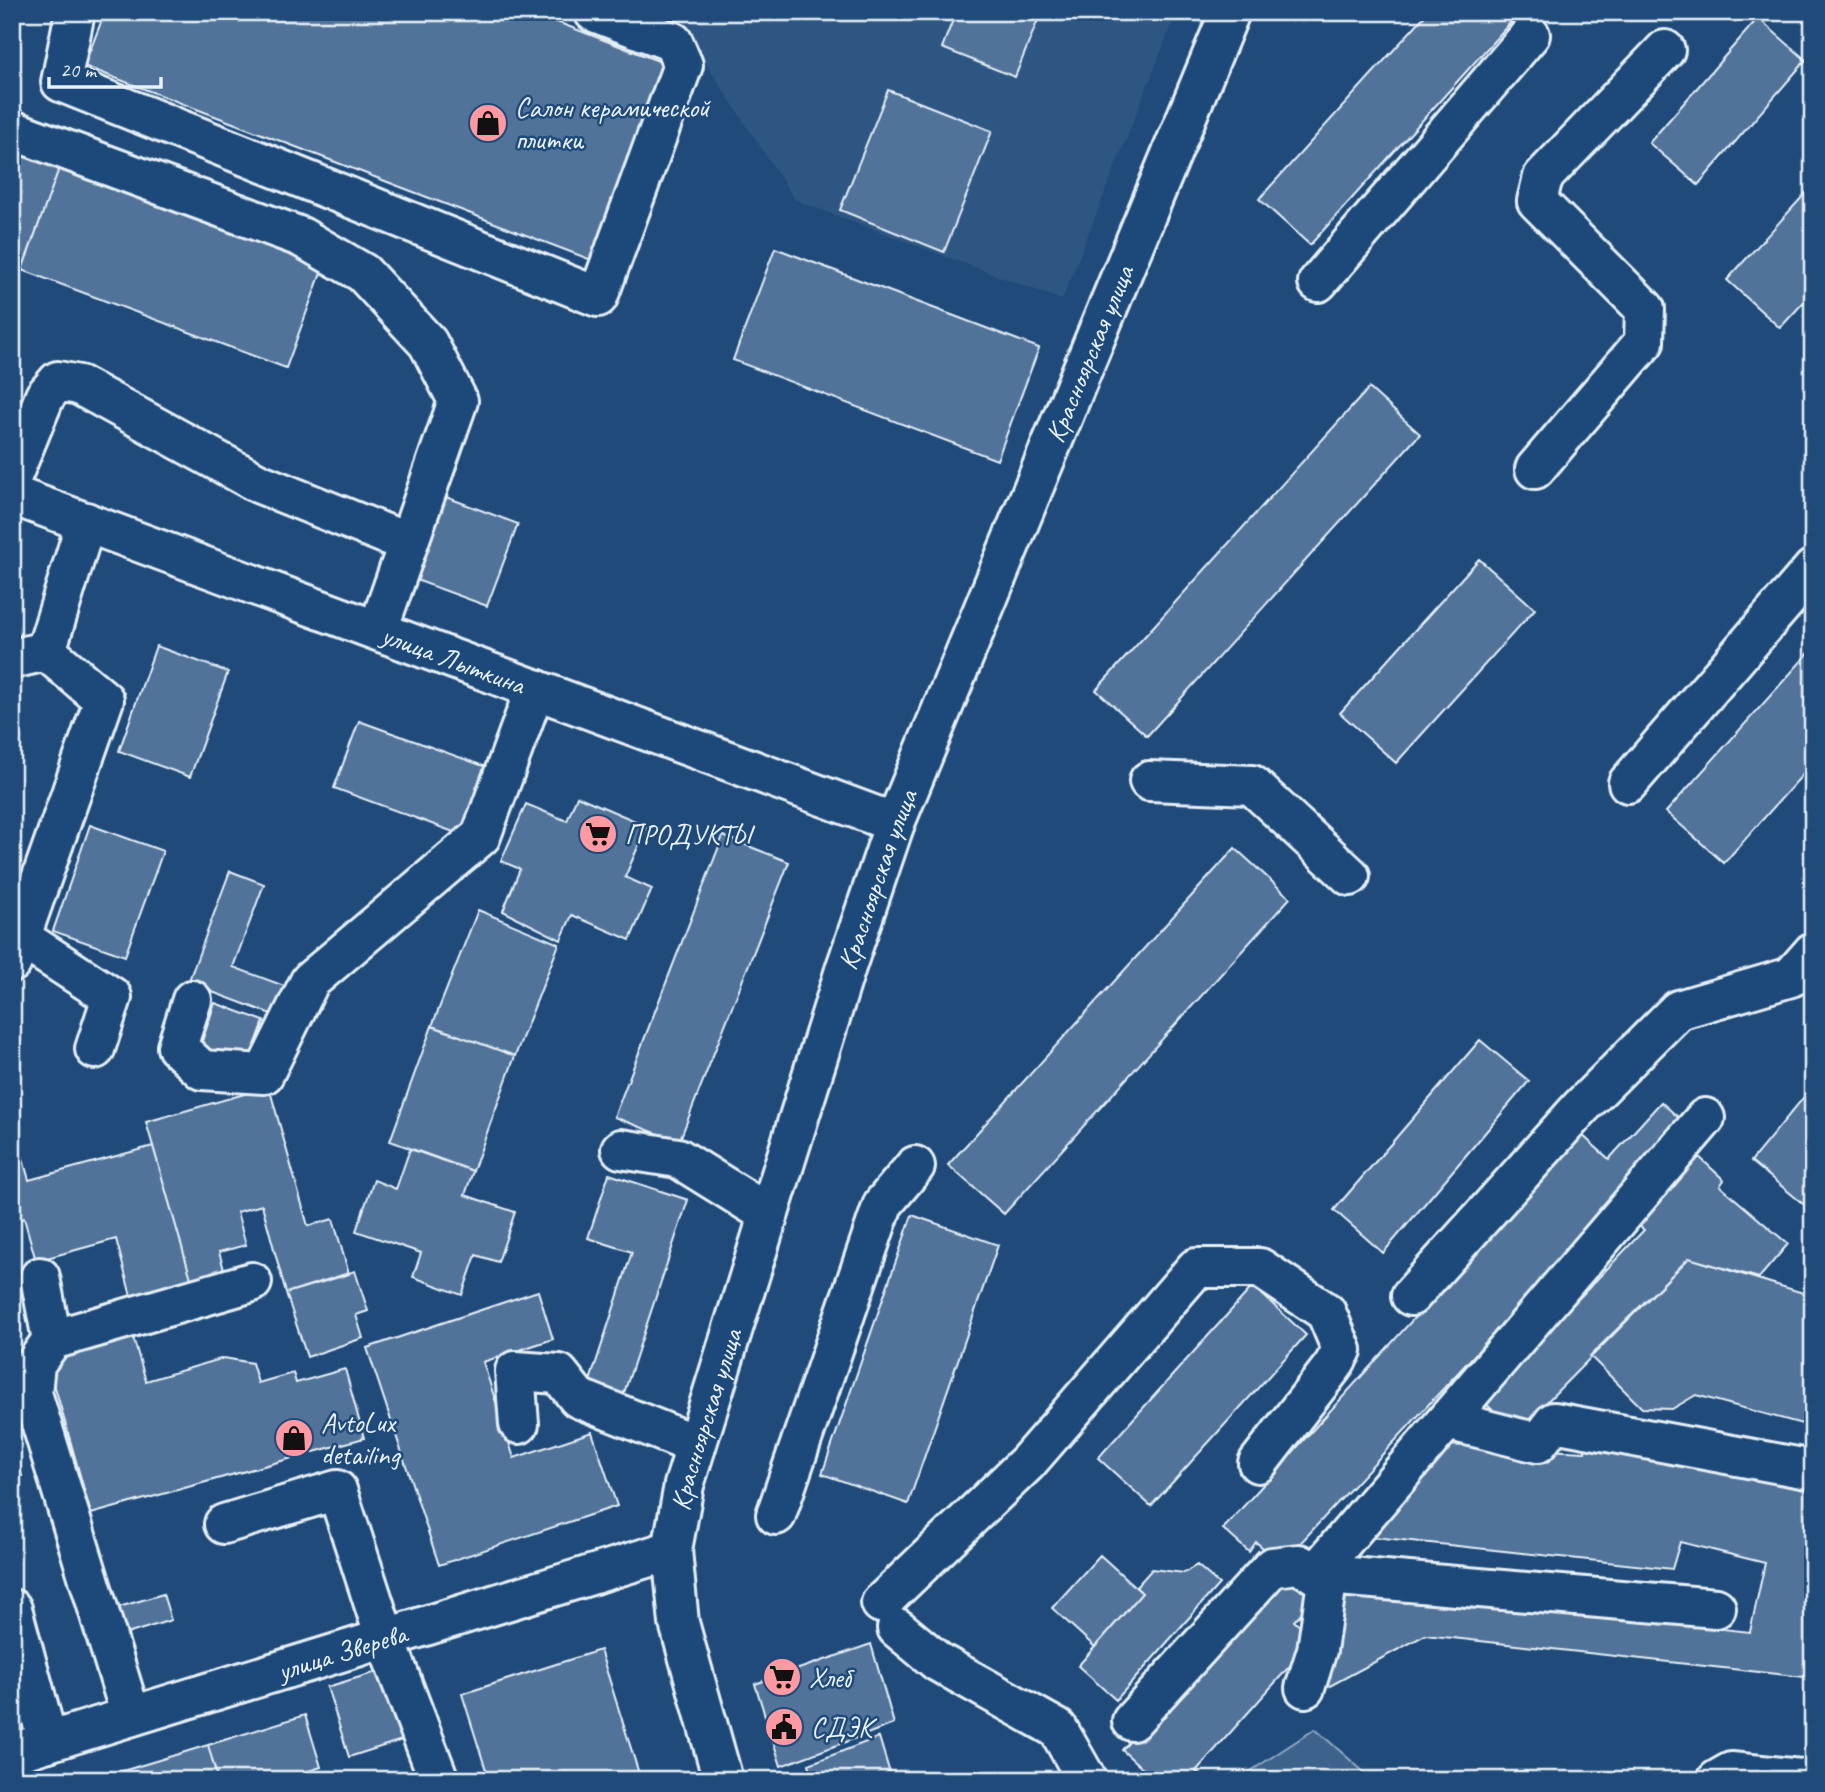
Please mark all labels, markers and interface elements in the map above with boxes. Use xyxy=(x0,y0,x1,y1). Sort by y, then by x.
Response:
scale bar xyxy=(49,46,161,90)
text: 20 m xyxy=(60,57,98,83)
place label: Салон керамической плитки xyxy=(515,90,711,157)
shop icon: Салон керамической плитки xyxy=(467,102,509,144)
street label: Красноярская улица xyxy=(1037,258,1142,447)
street label: улица Лыткина xyxy=(375,616,532,702)
street label: Красноярская улица xyxy=(829,783,925,974)
supermarket icon: ПРОДУКТЫ xyxy=(577,813,619,855)
place label: ПРОДУКТЫ xyxy=(625,817,755,852)
street label: Красноярская улица xyxy=(662,1323,750,1513)
place label: AvtoLux detailing xyxy=(321,1405,401,1472)
shop icon: AvtoLux detailing xyxy=(273,1417,315,1459)
street label: улица Зверева xyxy=(271,1615,413,1688)
supermarket icon: Хлеб xyxy=(761,1656,803,1698)
place label: Хлеб xyxy=(809,1660,855,1695)
public building icon: СДЭК xyxy=(763,1706,805,1748)
place label: СДЭК xyxy=(811,1710,878,1745)

